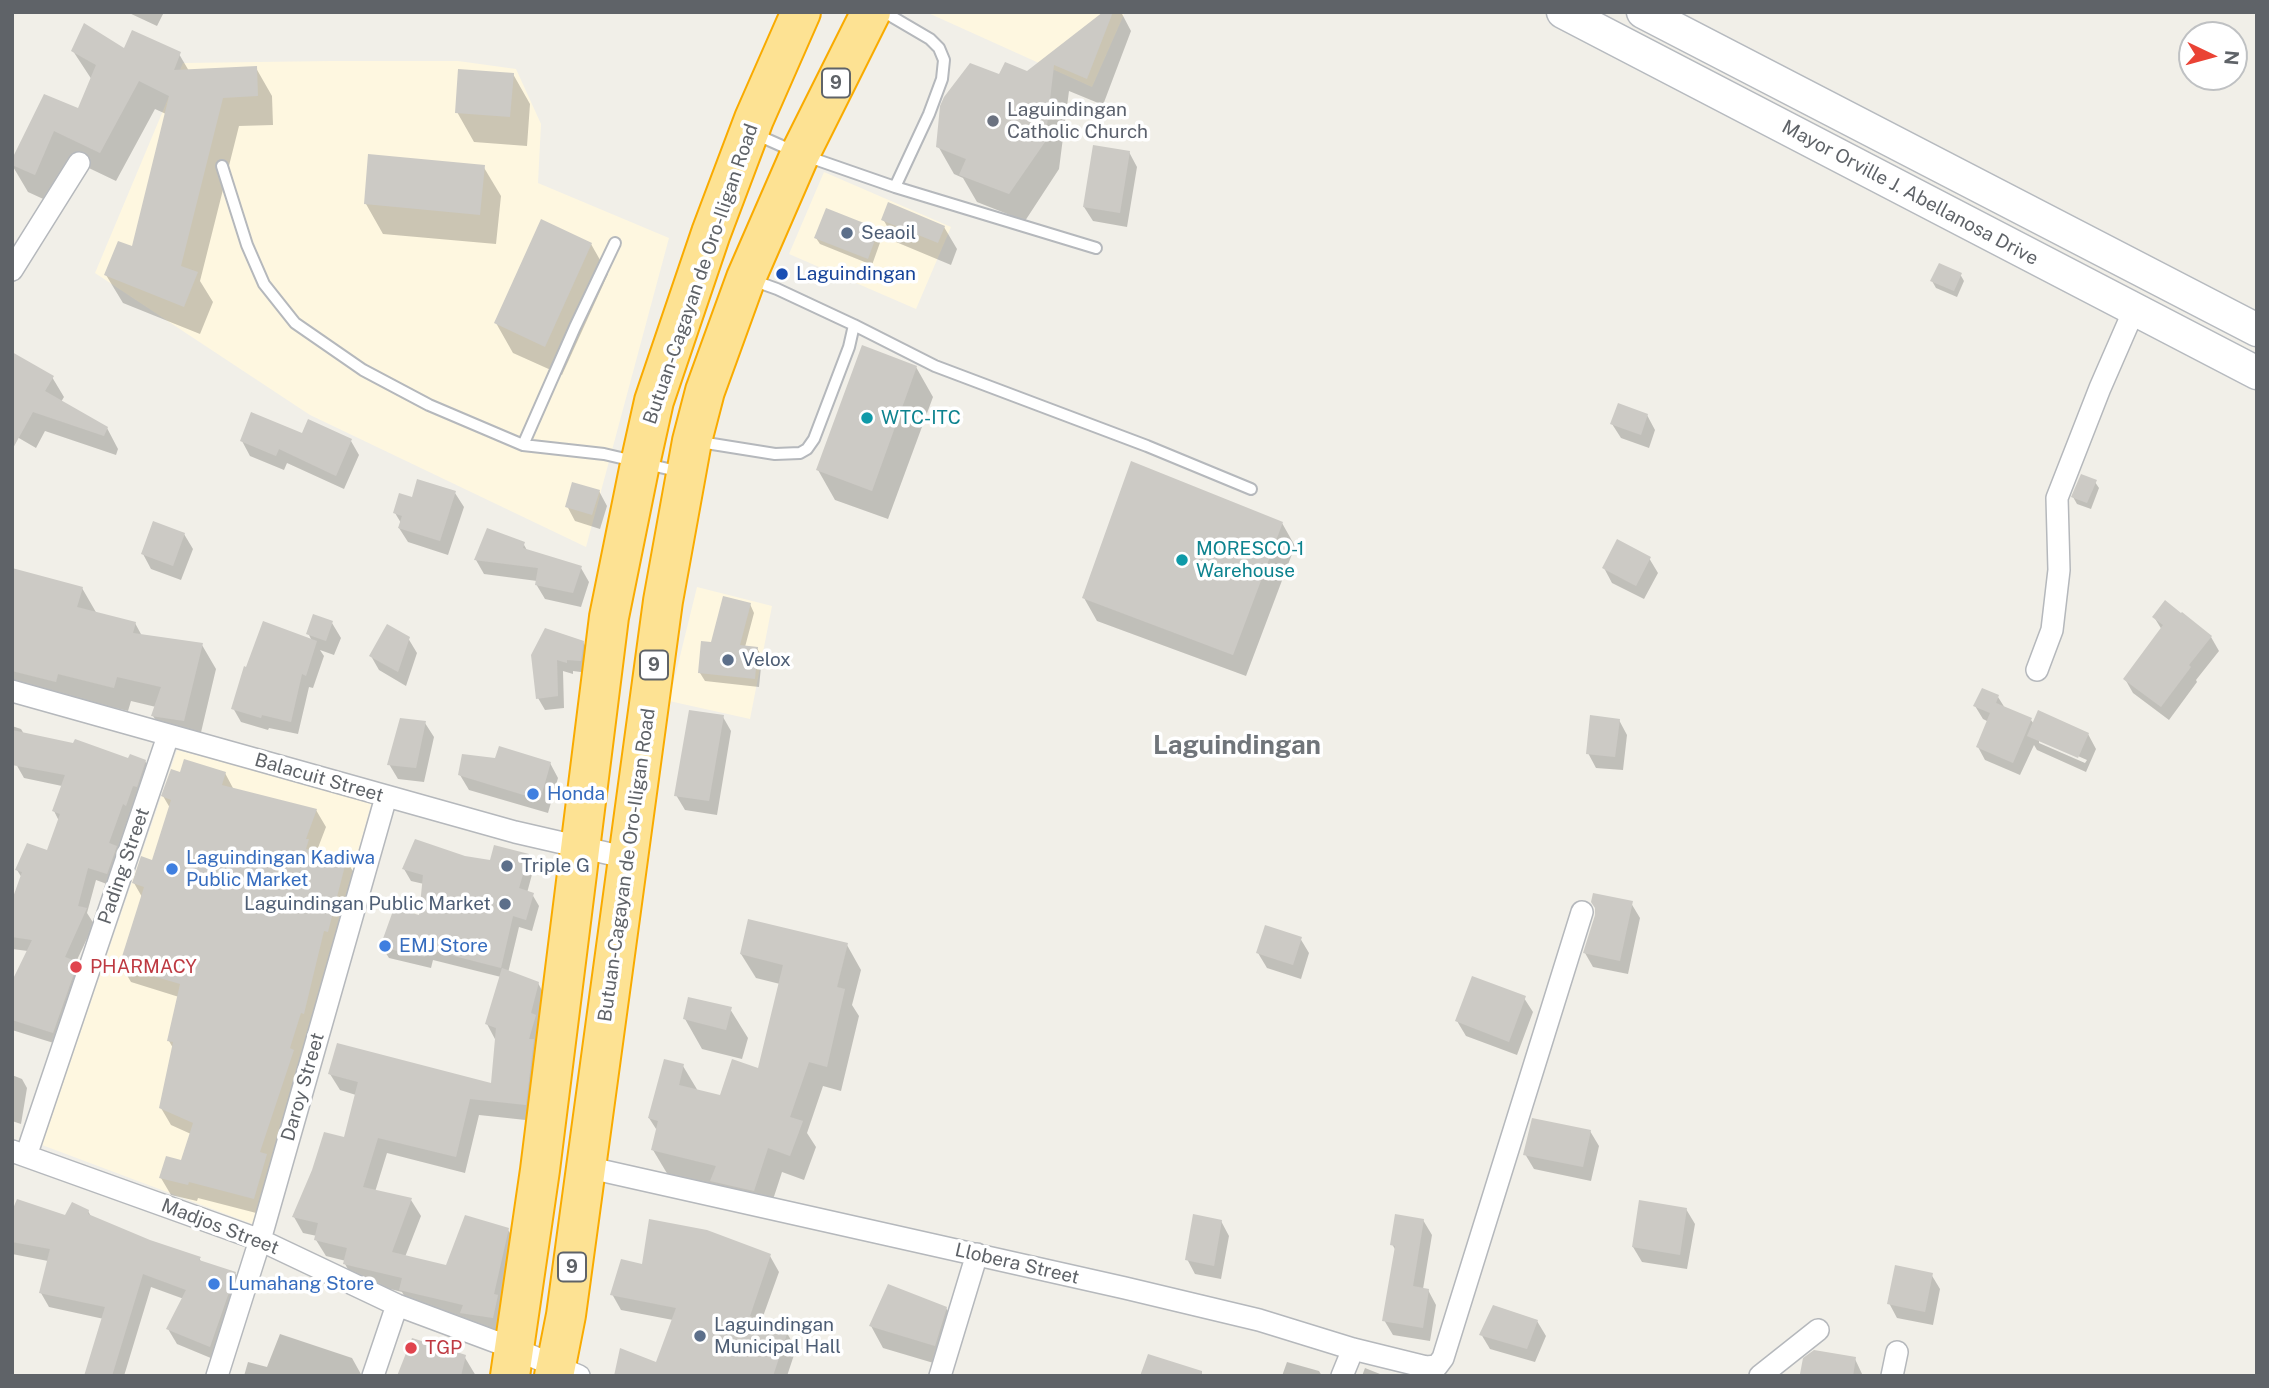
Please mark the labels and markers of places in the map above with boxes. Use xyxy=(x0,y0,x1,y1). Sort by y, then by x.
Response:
place label: Laguindingan Catholic Church xyxy=(1007,99,1148,143)
marker: Laguindingan Catholic Church xyxy=(985,113,1001,129)
place label: Seaoil xyxy=(861,222,916,244)
marker: Seaoil xyxy=(839,225,855,241)
place label: Laguindingan xyxy=(796,263,916,285)
marker: Laguindingan xyxy=(774,266,790,282)
place label: WTC-ITC xyxy=(881,407,961,429)
marker: WTC-ITC xyxy=(859,410,875,426)
place label: MORESCO-1 Warehouse xyxy=(1196,538,1304,582)
marker: MORESCO-1 Warehouse xyxy=(1174,552,1190,568)
place label: Velox xyxy=(742,649,791,671)
marker: Velox xyxy=(720,652,736,668)
place label: Honda xyxy=(547,783,605,805)
marker: Honda xyxy=(525,786,541,802)
place label: Laguindingan Kadiwa Public Market xyxy=(186,847,375,891)
place label: Triple G xyxy=(521,855,590,877)
marker: Triple G xyxy=(499,858,515,874)
marker: Laguindingan Kadiwa Public Market xyxy=(164,861,180,877)
place label: Laguindingan Public Market xyxy=(244,893,491,915)
marker: Laguindingan Public Market xyxy=(497,896,513,912)
place label: EMJ Store xyxy=(399,935,488,957)
marker: EMJ Store xyxy=(377,938,393,954)
place label: PHARMACY xyxy=(90,956,197,978)
marker: PHARMACY xyxy=(68,959,84,975)
place label: Lumahang Store xyxy=(228,1273,374,1295)
marker: Lumahang Store xyxy=(206,1276,222,1292)
place label: Laguindingan Municipal Hall xyxy=(714,1314,841,1358)
marker: Laguindingan Municipal Hall xyxy=(692,1328,708,1344)
place label: TGP xyxy=(425,1337,462,1359)
marker: TGP xyxy=(403,1340,419,1356)

